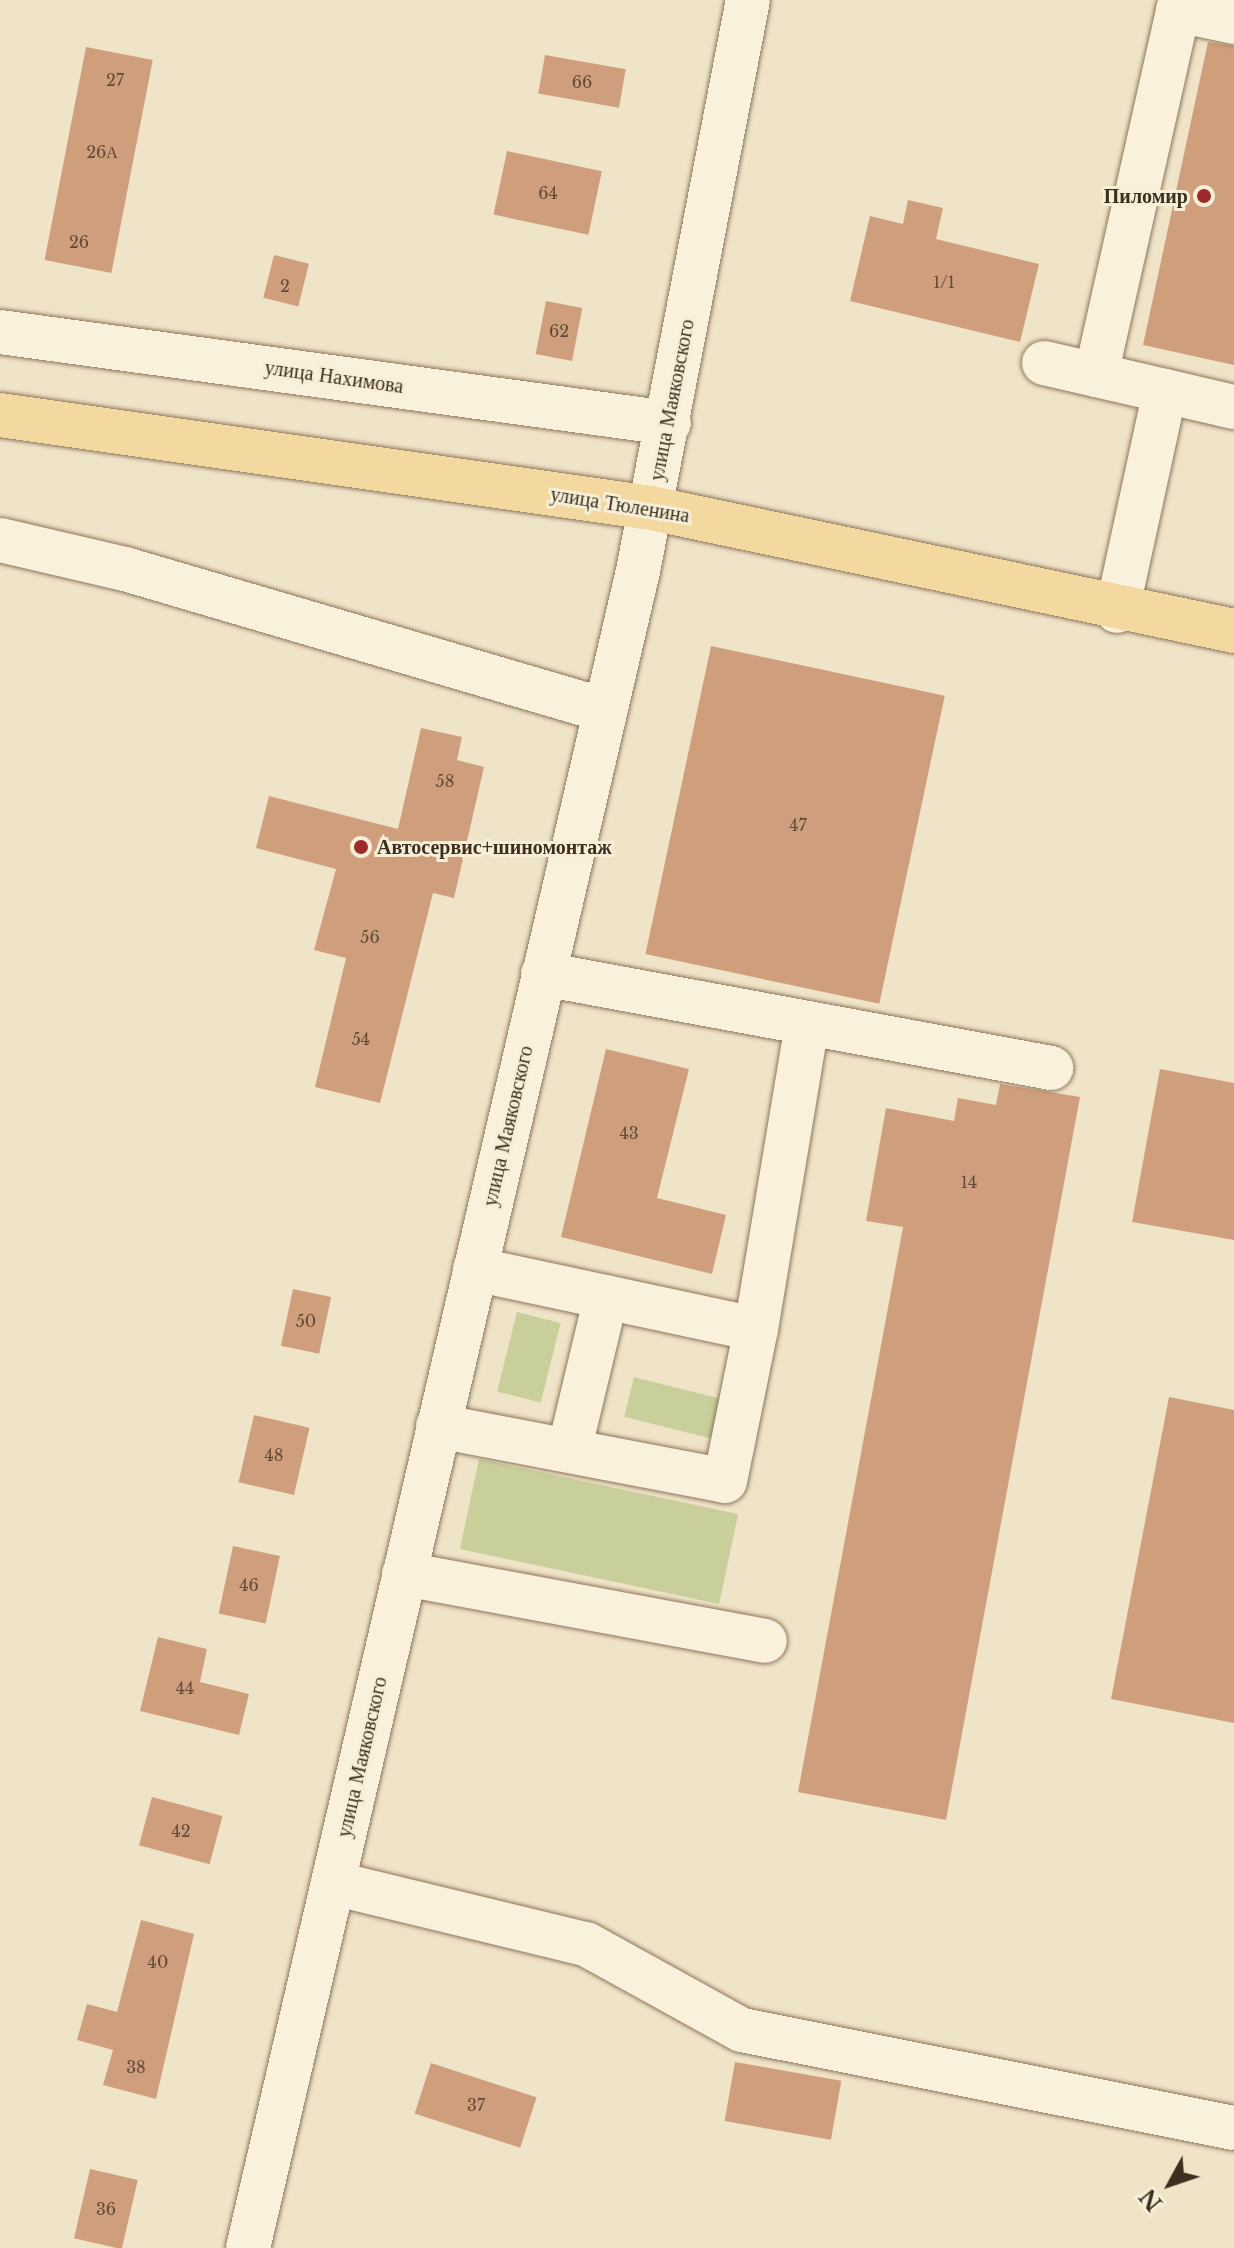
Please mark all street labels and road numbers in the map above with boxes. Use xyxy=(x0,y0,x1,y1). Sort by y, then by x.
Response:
street label: улица Маяковского xyxy=(645,317,699,483)
street label: улица Нахимова xyxy=(263,355,405,399)
street label: улица Тюленина xyxy=(549,482,691,528)
street label: улица Маяковского xyxy=(478,1043,538,1209)
street label: улица Маяковского xyxy=(332,1674,392,1840)

